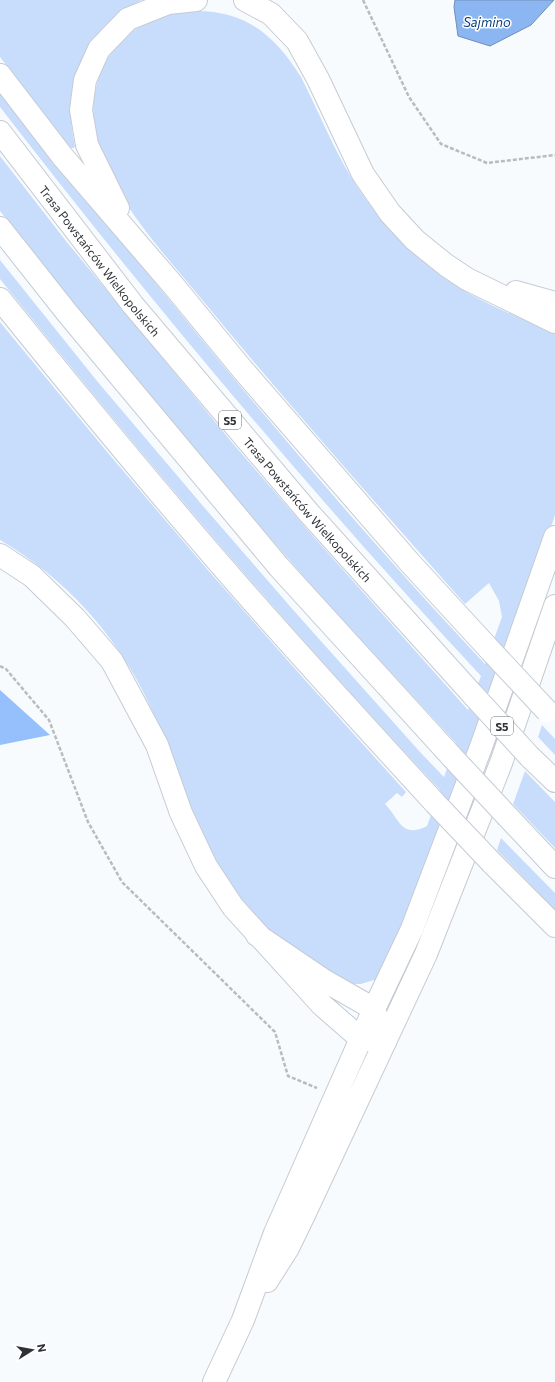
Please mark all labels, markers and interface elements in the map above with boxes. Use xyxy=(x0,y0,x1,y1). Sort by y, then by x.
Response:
water label: Sajmino xyxy=(463,14,511,30)
street label: Trasa Powstańców Wielkopolskich xyxy=(37,183,163,339)
road number: S5 xyxy=(219,411,241,429)
street label: Trasa Powstańców Wielkopolskich xyxy=(241,434,374,585)
road number: S5 xyxy=(491,717,513,735)
north arrow xyxy=(12,1330,52,1370)
text: N xyxy=(35,1343,49,1353)

